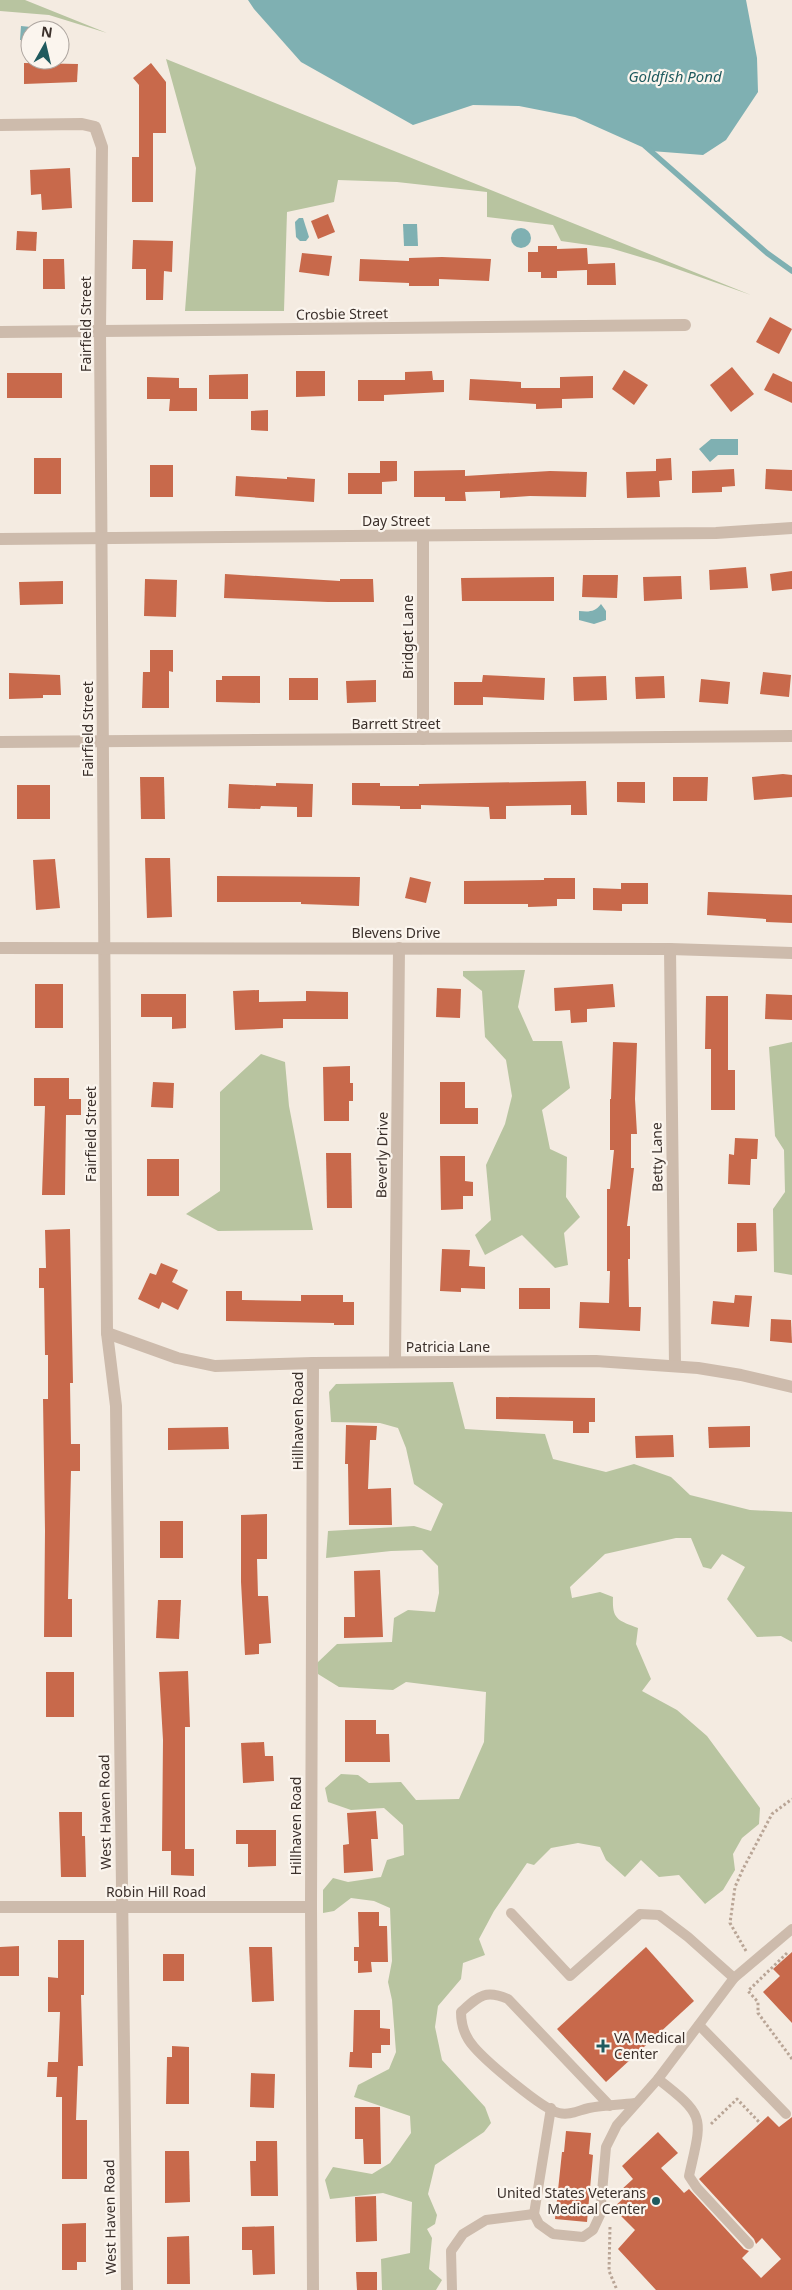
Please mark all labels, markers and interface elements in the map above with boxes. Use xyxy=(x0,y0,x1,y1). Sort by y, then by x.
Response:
north arrow xyxy=(20,20,70,70)
text: N xyxy=(40,21,54,42)
water label: Goldfish Pond xyxy=(628,66,722,86)
street label: Fairfield Street xyxy=(76,276,95,372)
street label: Crosbie Street xyxy=(296,303,388,324)
street label: Day Street xyxy=(362,511,430,530)
street label: Bridget Lane xyxy=(398,595,417,679)
street label: Fairfield Street xyxy=(78,681,97,777)
street label: Barrett Street xyxy=(352,714,440,733)
street label: Blevens Drive xyxy=(352,923,441,942)
street label: Fairfield Street xyxy=(81,1086,100,1182)
street label: Beverly Drive xyxy=(371,1111,392,1198)
street label: Betty Lane xyxy=(646,1122,667,1192)
street label: Patricia Lane xyxy=(406,1337,490,1356)
street label: Hillhaven Road xyxy=(288,1372,307,1470)
street label: West Haven Road xyxy=(94,1754,115,1870)
street label: Hillhaven Road xyxy=(286,1777,305,1875)
street label: Robin Hill Road xyxy=(106,1882,206,1901)
place label: VA Medical Center xyxy=(614,2028,685,2063)
marker: VA Medical Center xyxy=(596,2039,610,2053)
street label: West Haven Road xyxy=(99,2159,120,2275)
place label: United States Veterans Medical Center xyxy=(497,2183,646,2218)
marker: United States Veterans Medical Center xyxy=(650,2195,662,2207)

